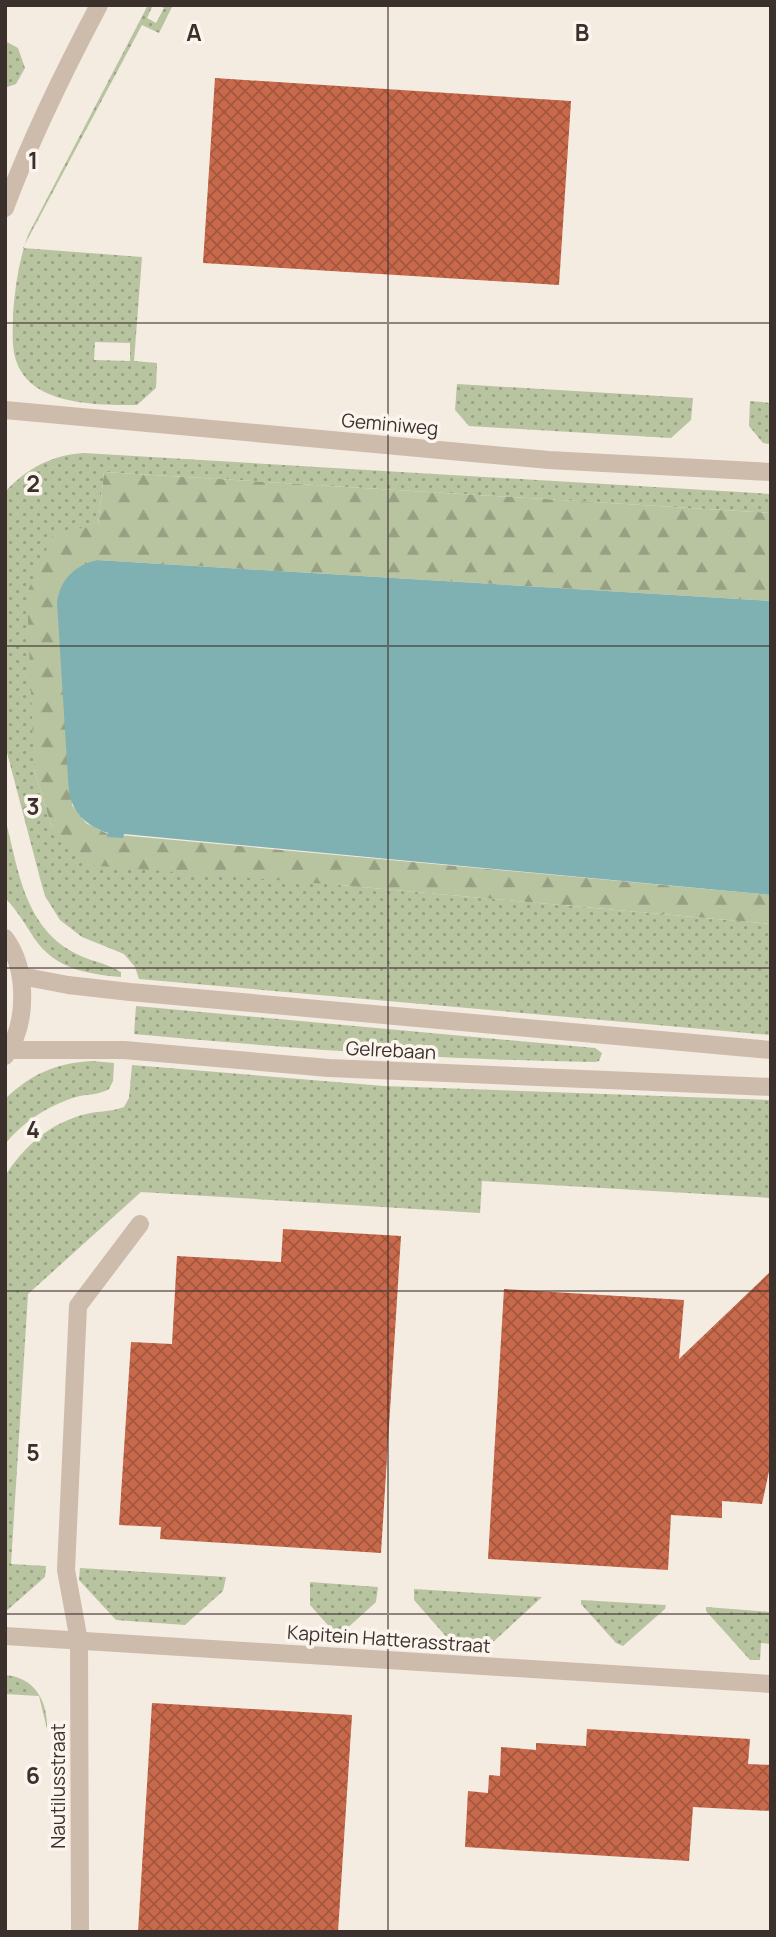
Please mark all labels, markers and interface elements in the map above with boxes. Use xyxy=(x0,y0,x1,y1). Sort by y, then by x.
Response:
text: A xyxy=(186,16,202,48)
text: B xyxy=(575,16,589,48)
text: 1 xyxy=(28,144,38,176)
street label: Geminiweg xyxy=(341,407,439,441)
text: 2 xyxy=(26,467,40,499)
text: 3 xyxy=(26,790,40,822)
street label: Gelrebaan xyxy=(345,1035,437,1065)
text: 4 xyxy=(26,1113,40,1145)
text: 5 xyxy=(26,1436,40,1468)
street label: Kapitein Hatterasstraat xyxy=(286,1619,492,1659)
street label: Nautilusstraat xyxy=(45,1723,71,1849)
text: 6 xyxy=(26,1759,40,1791)

